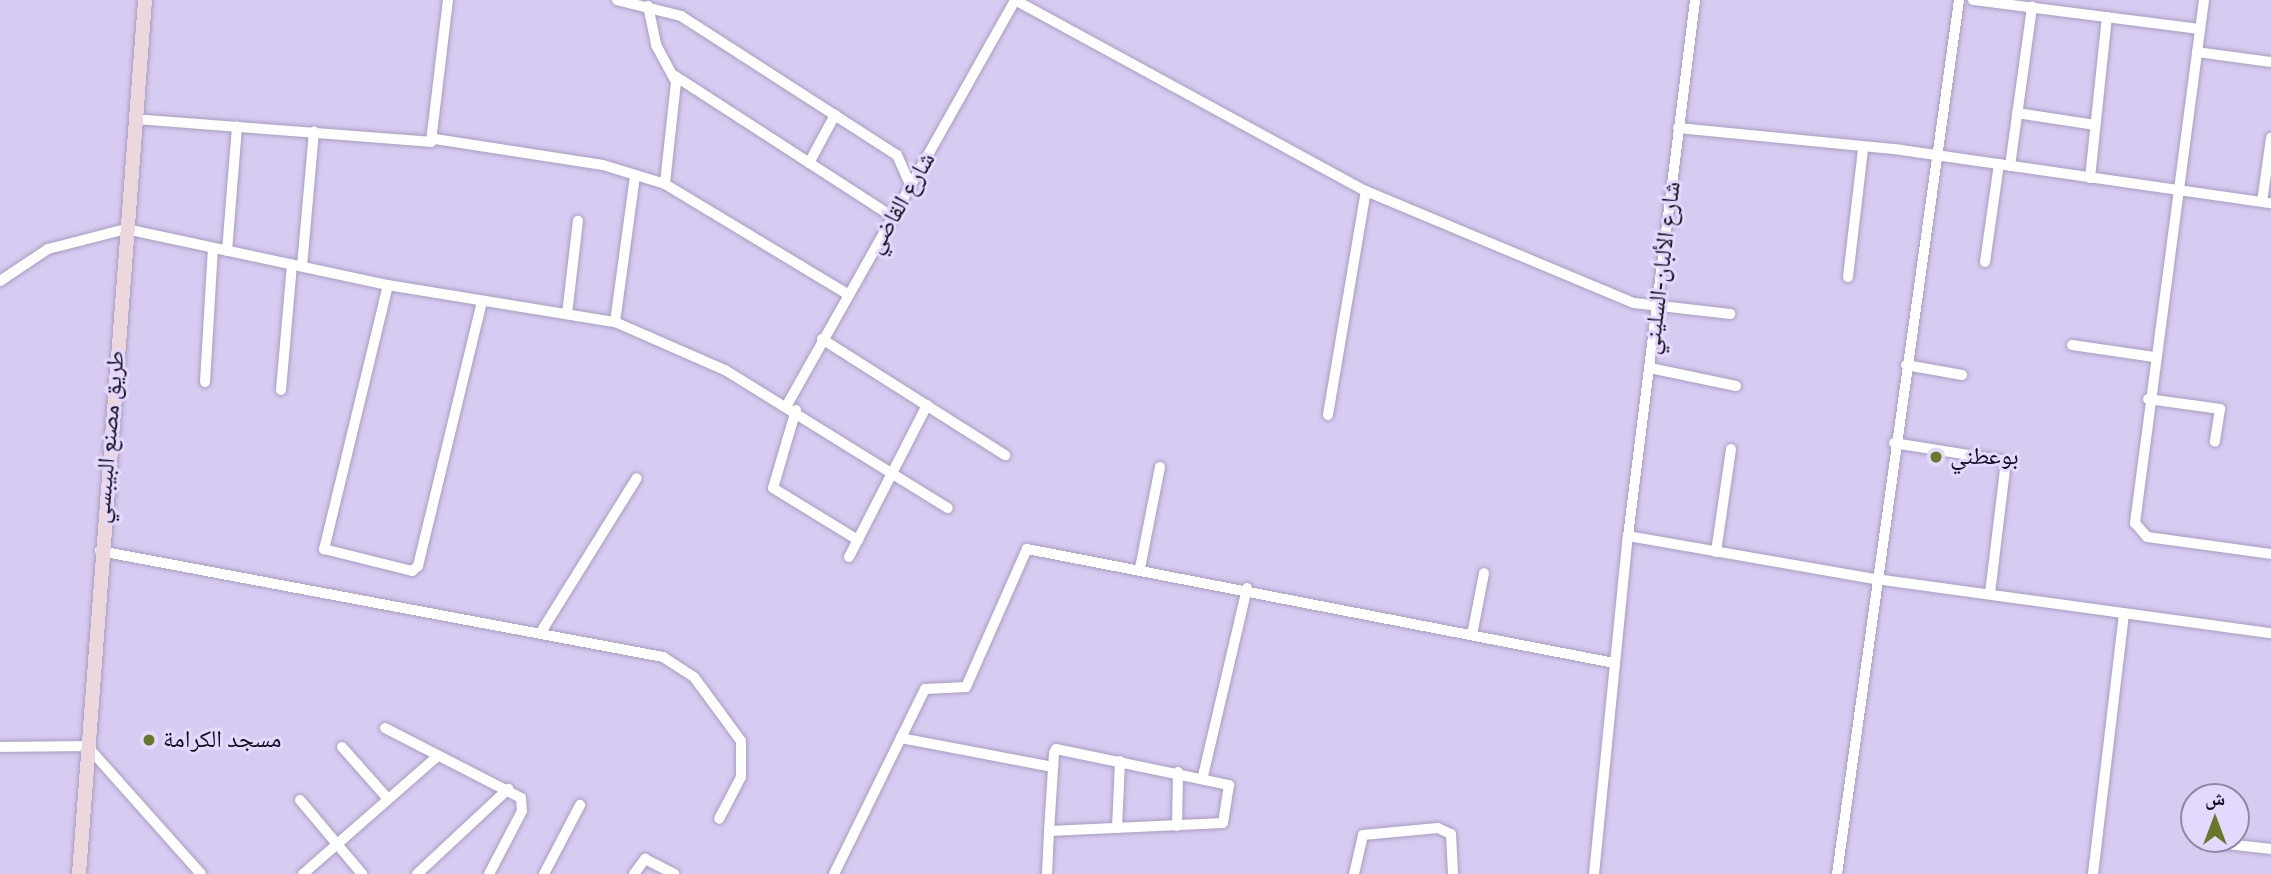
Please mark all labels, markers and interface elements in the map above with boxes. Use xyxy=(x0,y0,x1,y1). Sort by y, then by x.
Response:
street label: شارع القاضي xyxy=(860,147,942,259)
street label: شارع الألبان-السليني xyxy=(1637,180,1687,356)
street label: طريق مصنع البيبسي xyxy=(87,349,131,525)
place label: بوعطني xyxy=(1950,443,2019,471)
marker: بوعطني xyxy=(1928,449,1944,465)
place label: مسجد الكرامة xyxy=(163,726,282,754)
marker: مسجد الكرامة xyxy=(141,732,157,748)
north arrow xyxy=(2180,783,2250,853)
text: ش xyxy=(2205,787,2225,811)

